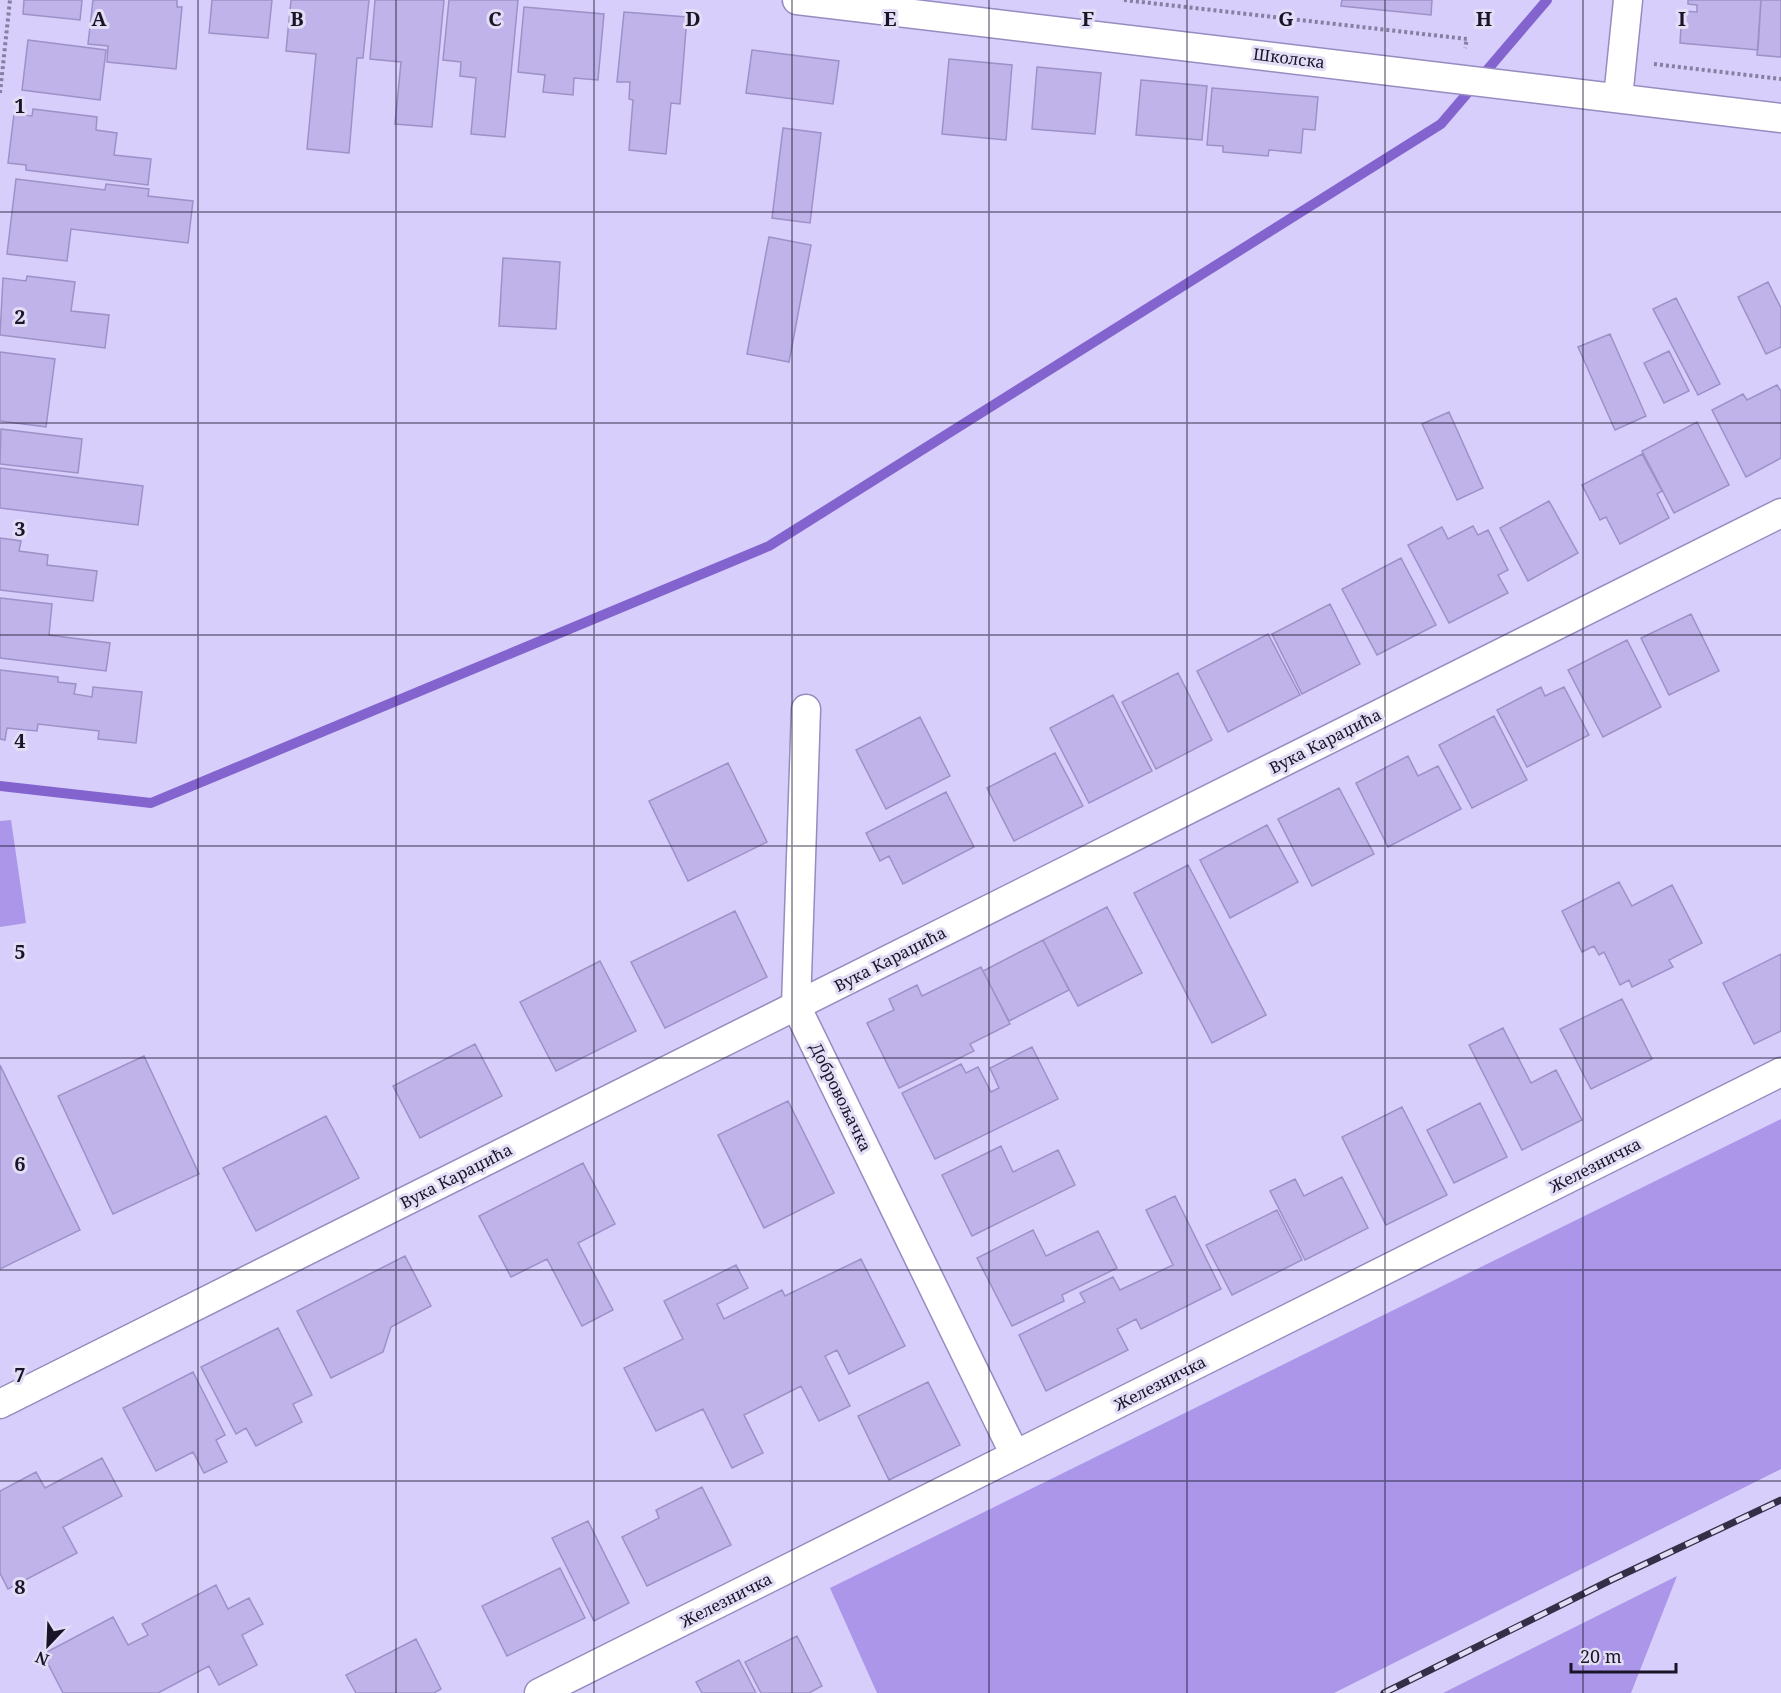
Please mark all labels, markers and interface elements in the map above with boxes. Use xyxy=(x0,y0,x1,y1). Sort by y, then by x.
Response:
text: A xyxy=(91,5,107,32)
text: B xyxy=(290,5,304,32)
text: C xyxy=(488,5,502,32)
text: D xyxy=(685,5,701,32)
text: E xyxy=(883,5,897,32)
text: F xyxy=(1082,5,1094,32)
text: G xyxy=(1278,5,1294,32)
text: H xyxy=(1476,5,1492,32)
text: I xyxy=(1678,5,1686,32)
street label: Школска xyxy=(1252,43,1326,73)
text: 1 xyxy=(14,92,26,119)
text: 2 xyxy=(14,303,26,330)
text: 3 xyxy=(14,515,26,542)
street label: Вука Караџића xyxy=(1265,703,1385,779)
text: 4 xyxy=(14,727,26,754)
street label: Вука Караџића xyxy=(830,921,950,997)
text: 5 xyxy=(14,938,26,965)
street label: Добровољачка xyxy=(805,1039,877,1155)
street label: Железничка xyxy=(1544,1132,1645,1198)
street label: Вука Караџића xyxy=(396,1138,516,1214)
text: 6 xyxy=(14,1150,26,1177)
street label: Железничка xyxy=(1109,1350,1210,1416)
text: 7 xyxy=(14,1361,26,1388)
street label: Железничка xyxy=(675,1567,776,1633)
text: 8 xyxy=(14,1573,26,1600)
north arrow xyxy=(18,1615,78,1675)
scale bar xyxy=(1571,1636,1676,1674)
text: 20 m xyxy=(1580,1644,1622,1668)
text: N xyxy=(32,1646,52,1671)

